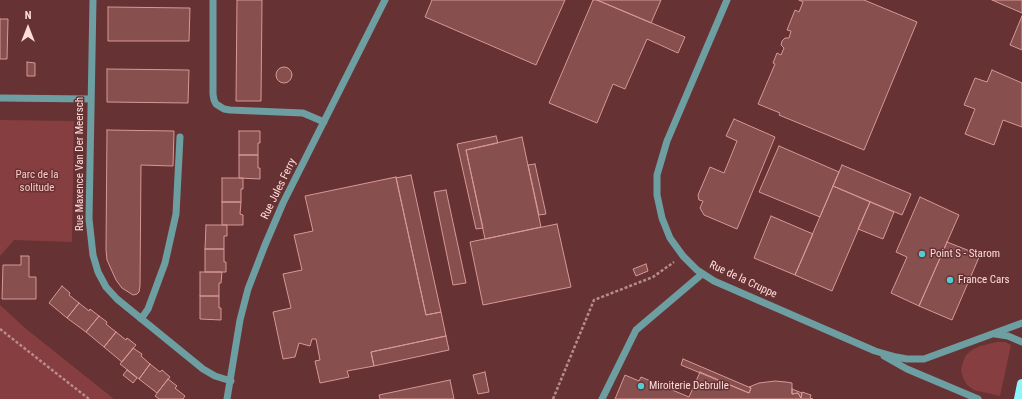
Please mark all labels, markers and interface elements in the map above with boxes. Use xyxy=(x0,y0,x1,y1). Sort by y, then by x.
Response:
north arrow xyxy=(8,8,48,48)
text: N xyxy=(25,9,31,22)
street label: Rue Maxence Van Der Meersch xyxy=(73,97,87,231)
street label: Rue Jules Ferry xyxy=(259,156,299,222)
park label: Parc de la solitude xyxy=(15,168,59,194)
place label: Point S - Starom xyxy=(930,247,1000,261)
marker: Point S - Starom xyxy=(917,249,927,259)
street label: Rue de la Cruppe xyxy=(707,259,779,301)
place label: France Cars xyxy=(958,273,1010,287)
marker: France Cars xyxy=(945,275,955,285)
place label: Miroiterie Debrulle xyxy=(649,379,729,393)
marker: Miroiterie Debrulle xyxy=(636,381,646,391)

